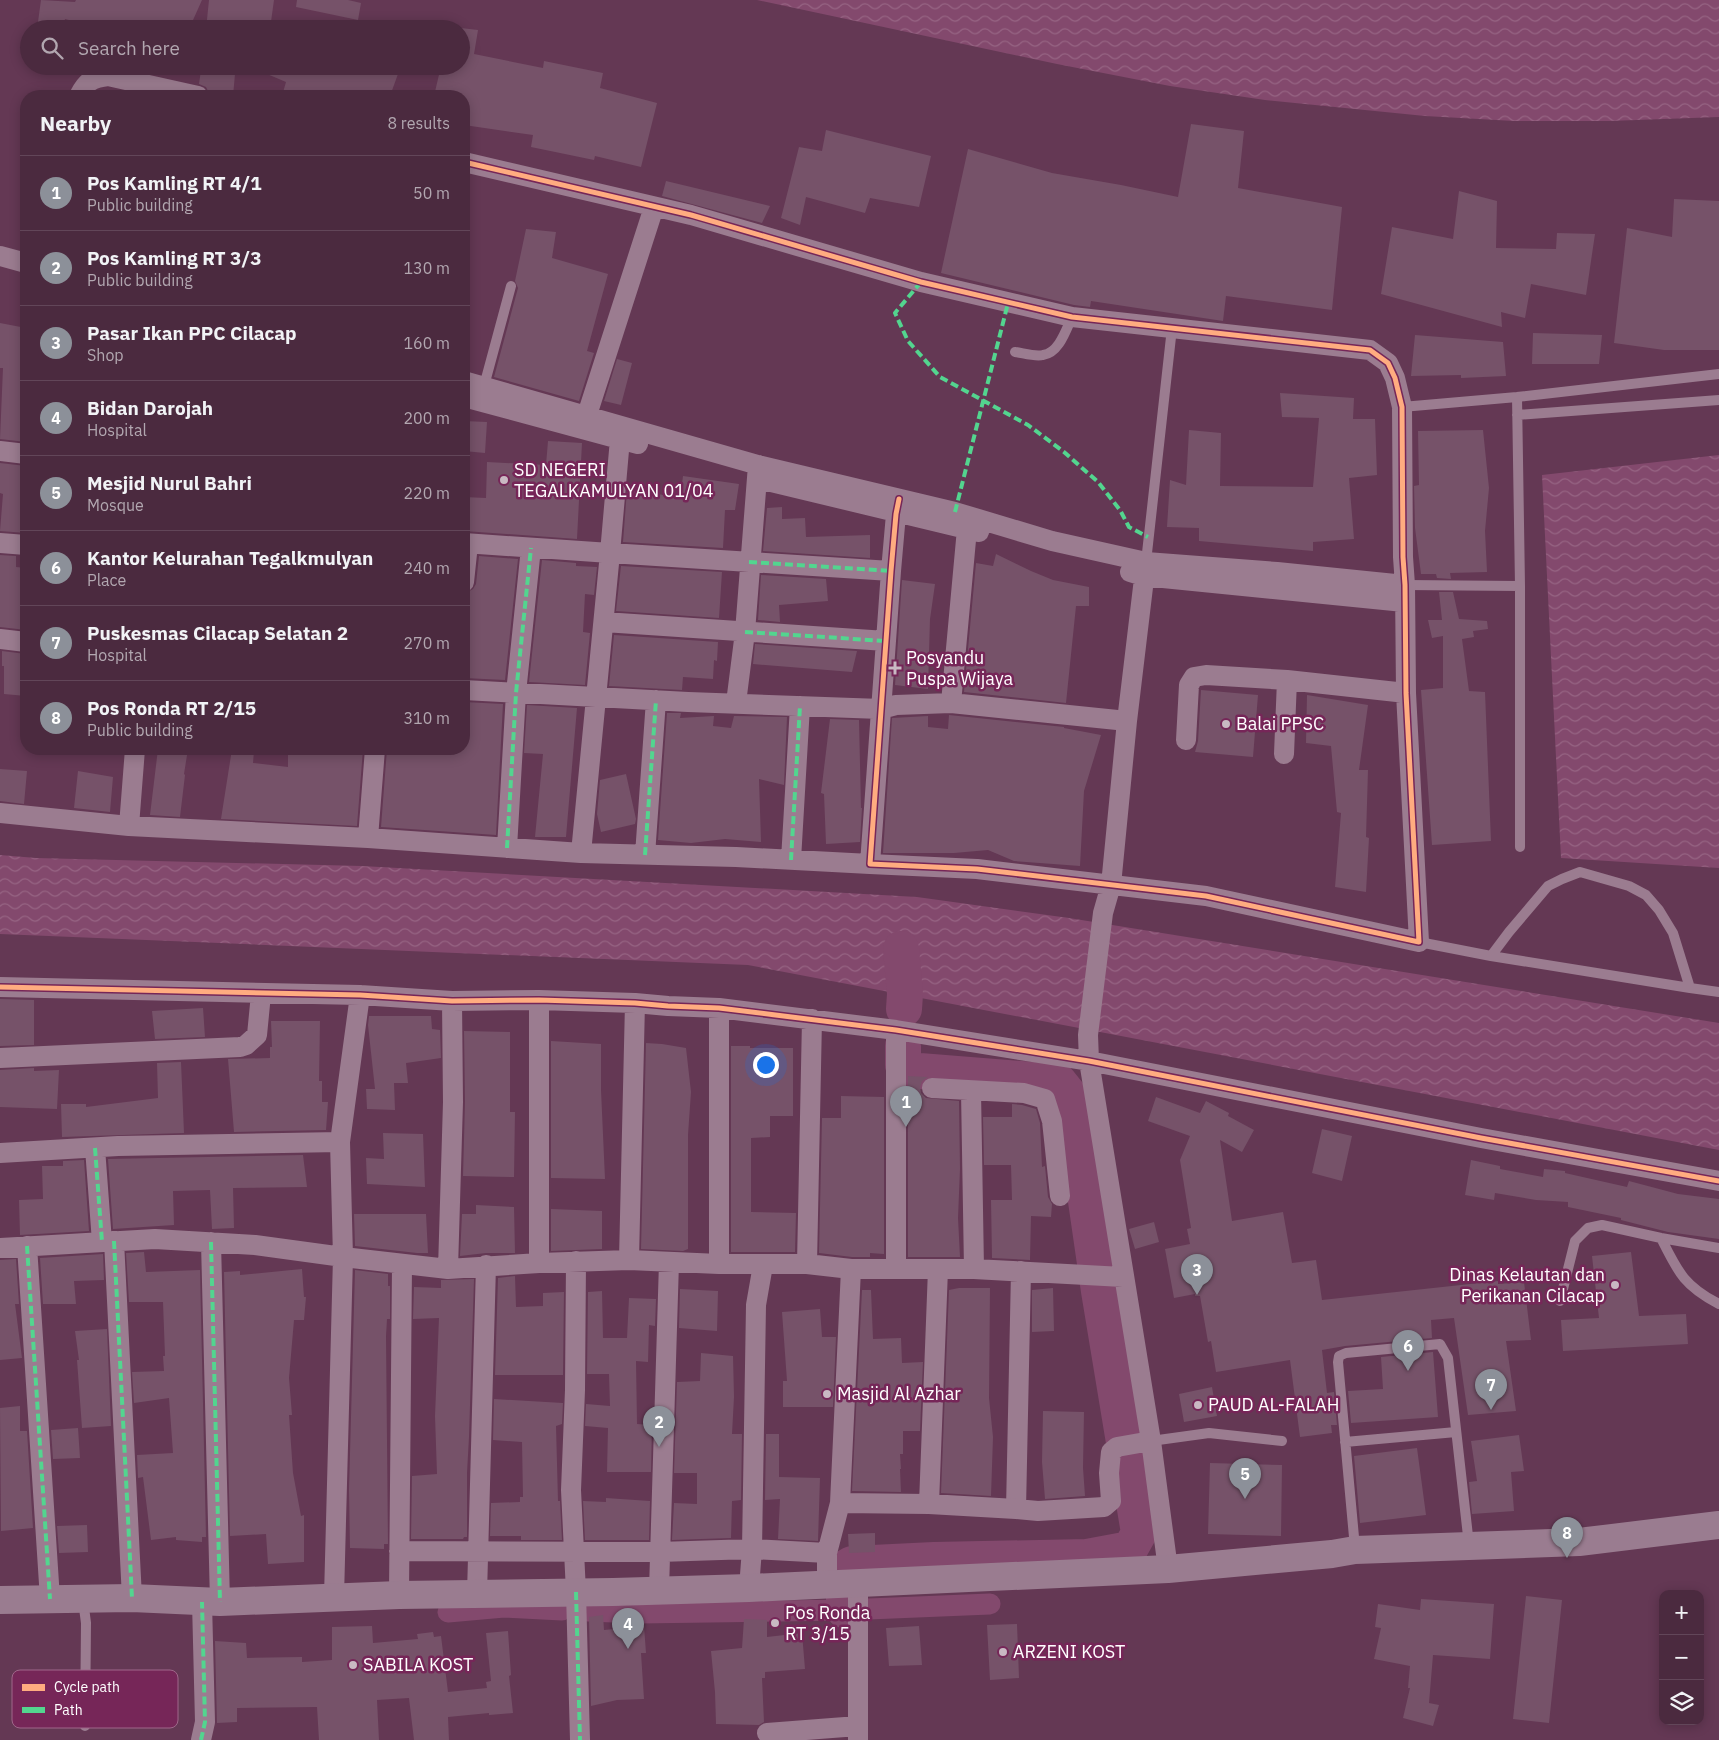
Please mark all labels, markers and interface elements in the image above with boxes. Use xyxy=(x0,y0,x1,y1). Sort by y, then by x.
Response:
search box xyxy=(20,20,470,75)
icon: search xyxy=(38,34,66,62)
text: Search here xyxy=(78,36,180,60)
text: Nearby xyxy=(40,109,111,137)
text: 8 results xyxy=(387,113,450,133)
text: Pos Kamling RT 4/1 xyxy=(87,171,262,195)
text: 1 xyxy=(51,183,61,203)
text: 50 m xyxy=(413,183,450,203)
text: Public building xyxy=(87,195,193,215)
text: Pos Kamling RT 3/3 xyxy=(87,246,262,270)
text: 2 xyxy=(51,258,61,278)
text: 130 m xyxy=(403,258,450,278)
text: Public building xyxy=(87,270,193,290)
text: Pasar Ikan PPC Cilacap xyxy=(87,321,297,345)
text: 3 xyxy=(51,333,61,353)
text: 160 m xyxy=(403,333,450,353)
text: Shop xyxy=(87,345,124,365)
text: Bidan Darojah xyxy=(87,396,213,420)
text: 4 xyxy=(51,408,61,428)
text: 200 m xyxy=(403,408,450,428)
text: Hospital xyxy=(87,420,147,440)
place label: SD NEGERI TEGALKAMULYAN 01/04 xyxy=(514,458,714,502)
text: Mesjid Nurul Bahri xyxy=(87,471,252,495)
marker: SD NEGERI TEGALKAMULYAN 01/04 xyxy=(498,474,510,486)
text: 5 xyxy=(51,483,61,503)
text: 220 m xyxy=(403,483,450,503)
text: Mosque xyxy=(87,495,144,515)
text: Kantor Kelurahan Tegalkmulyan xyxy=(87,546,373,570)
text: 6 xyxy=(51,558,61,578)
text: 240 m xyxy=(403,558,450,578)
text: Place xyxy=(87,570,126,590)
text: Puskesmas Cilacap Selatan 2 xyxy=(87,621,348,645)
text: 7 xyxy=(51,633,61,653)
text: 270 m xyxy=(403,633,450,653)
text: Hospital xyxy=(87,645,147,665)
place label: Posyandu Puspa Wijaya xyxy=(906,646,1013,690)
marker: Posyandu Puspa Wijaya xyxy=(888,661,902,675)
text: Pos Ronda RT 2/15 xyxy=(87,696,256,720)
text: 8 xyxy=(51,708,61,728)
text: 310 m xyxy=(403,708,450,728)
place label: Balai PPSC xyxy=(1236,712,1324,735)
marker: Balai PPSC xyxy=(1220,718,1232,730)
text: Public building xyxy=(87,720,193,740)
your location xyxy=(753,1052,779,1078)
pin: 1 xyxy=(890,1086,922,1127)
pin: 3 xyxy=(1181,1254,1213,1295)
place label: Dinas Kelautan dan Perikanan Cilacap xyxy=(1449,1263,1605,1307)
marker: Dinas Kelautan dan Perikanan Cilacap xyxy=(1609,1279,1621,1291)
pin: 6 xyxy=(1392,1330,1424,1371)
pin: 7 xyxy=(1475,1369,1507,1410)
place label: Masjid Al Azhar xyxy=(837,1382,961,1405)
marker: Masjid Al Azhar xyxy=(821,1388,833,1400)
place label: PAUD AL-FALAH xyxy=(1208,1393,1339,1416)
marker: PAUD AL-FALAH xyxy=(1192,1399,1204,1411)
pin: 2 xyxy=(643,1406,675,1447)
pin: 5 xyxy=(1229,1458,1261,1499)
pin: 8 xyxy=(1551,1517,1583,1558)
map controls xyxy=(1659,1590,1704,1725)
button: + xyxy=(1659,1590,1704,1635)
place label: Pos Ronda RT 3/15 xyxy=(785,1601,871,1645)
pin: 4 xyxy=(612,1608,644,1649)
marker: Pos Ronda RT 3/15 xyxy=(769,1617,781,1629)
button: − xyxy=(1659,1635,1704,1680)
place label: ARZENI KOST xyxy=(1013,1640,1125,1663)
marker: ARZENI KOST xyxy=(997,1646,1009,1658)
place label: SABILA KOST xyxy=(363,1653,473,1676)
marker: SABILA KOST xyxy=(347,1659,359,1671)
legend xyxy=(12,1670,178,1728)
text: Cycle path xyxy=(54,1678,120,1696)
button: layers xyxy=(1659,1680,1704,1725)
text: Path xyxy=(54,1701,83,1719)

